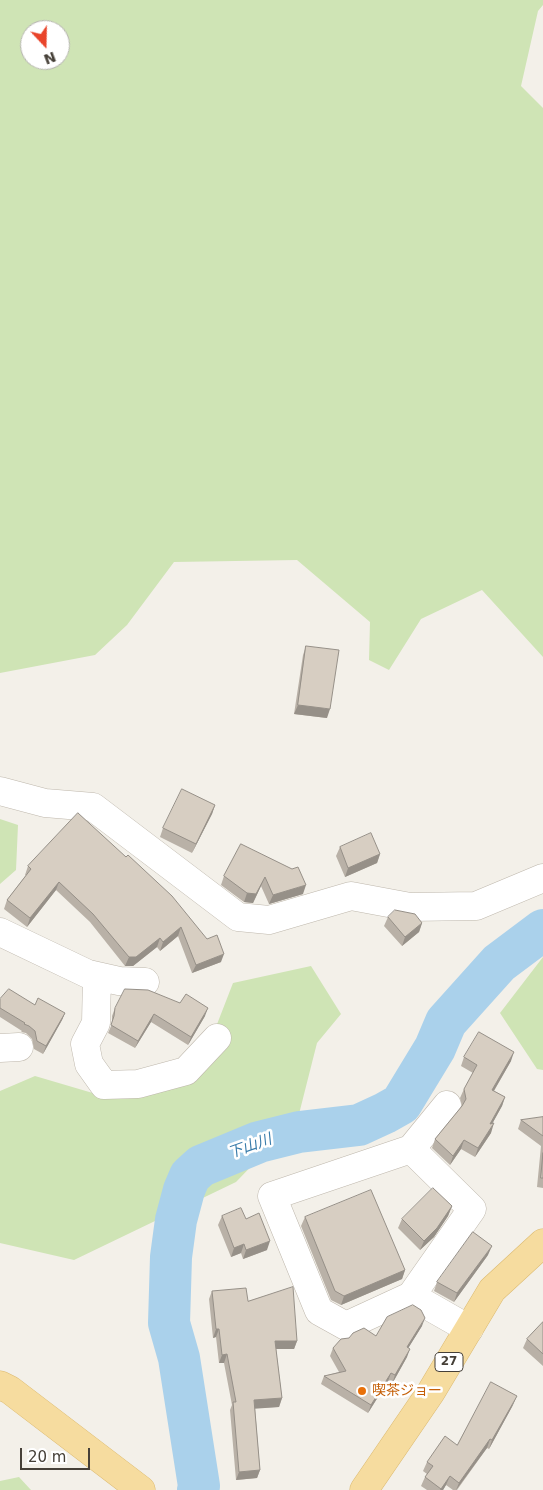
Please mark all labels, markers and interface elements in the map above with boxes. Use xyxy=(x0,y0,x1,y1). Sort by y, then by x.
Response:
north arrow xyxy=(20,20,70,70)
text: N xyxy=(42,49,58,68)
water label: 下山川 xyxy=(226,1131,274,1163)
road number: 27 xyxy=(435,1352,463,1371)
place label: 喫茶ジョー xyxy=(372,1383,442,1399)
marker: 喫茶ジョー xyxy=(356,1385,368,1397)
scale bar xyxy=(22,1438,92,1470)
text: 20 m xyxy=(28,1448,66,1466)

